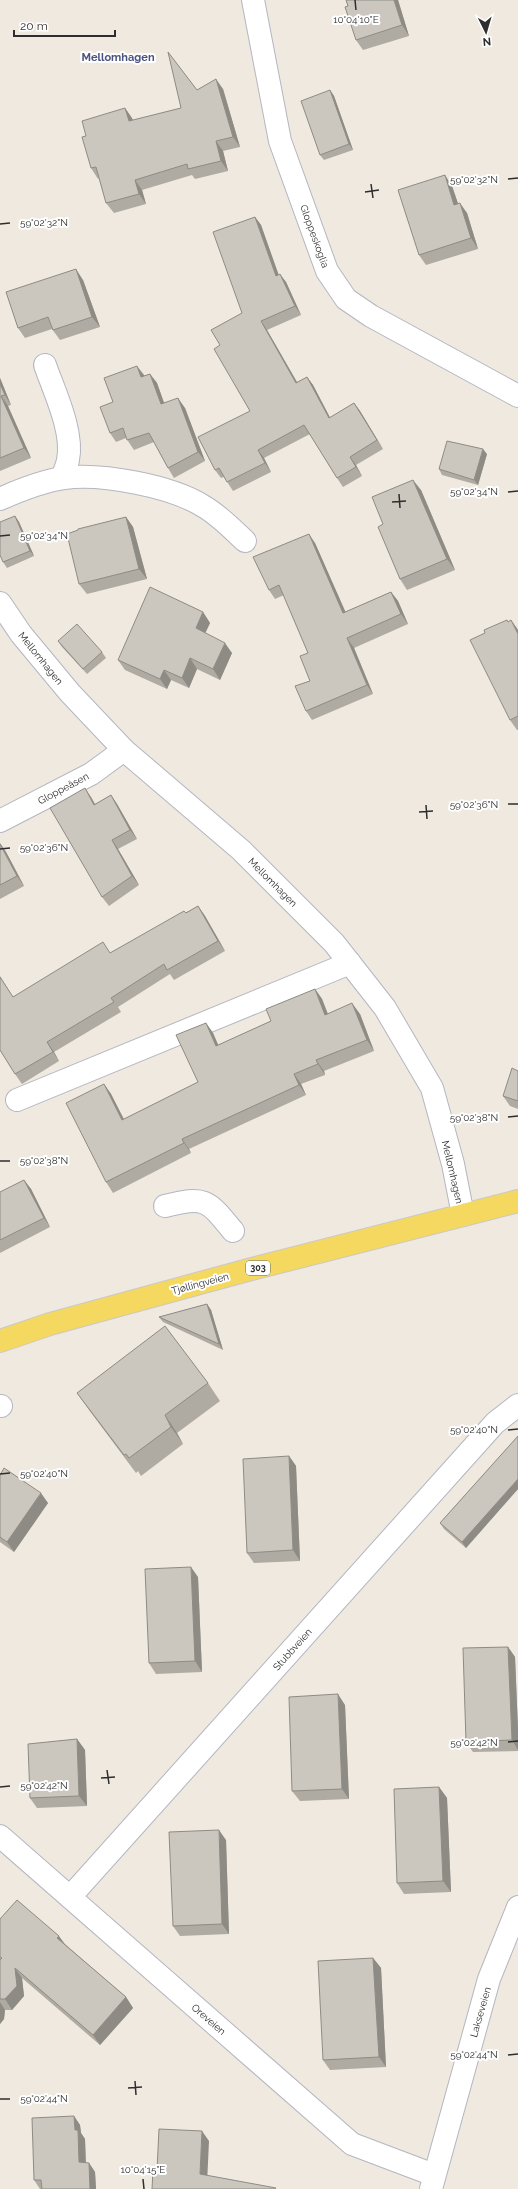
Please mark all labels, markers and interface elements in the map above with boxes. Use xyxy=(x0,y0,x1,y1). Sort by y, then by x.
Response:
scale bar xyxy=(14,12,115,38)
north arrow xyxy=(466,12,506,52)
text: 10°04'10"E xyxy=(333,14,379,25)
text: 20 m xyxy=(20,19,48,33)
text: N xyxy=(482,35,492,48)
district label: Mellomhagen xyxy=(81,51,155,64)
text: 59°02'32"N xyxy=(450,174,498,185)
street label: Gloppeskoglia xyxy=(298,203,331,269)
text: 59°02'32"N xyxy=(20,217,68,228)
text: 59°02'34"N xyxy=(450,486,498,497)
text: 59°02'34"N xyxy=(20,530,68,541)
street label: Mellomhagen xyxy=(16,630,65,687)
street label: Gloppeåsen xyxy=(36,770,91,806)
text: 59°02'36"N xyxy=(450,799,498,810)
text: 59°02'36"N xyxy=(20,842,68,853)
street label: Mellomhagen xyxy=(246,856,299,909)
text: 59°02'38"N xyxy=(450,1112,498,1123)
street label: Mellomhagen xyxy=(440,1140,465,1205)
text: 59°02'38"N xyxy=(20,1155,68,1166)
road number: 303 xyxy=(246,1261,270,1275)
street label: Tjøllingveien xyxy=(170,1271,230,1296)
text: 59°02'40"N xyxy=(450,1424,498,1435)
text: 59°02'40"N xyxy=(20,1468,68,1479)
street label: Stubbveien xyxy=(271,1626,314,1672)
text: 59°02'42"N xyxy=(450,1737,498,1748)
text: 59°02'42"N xyxy=(20,1780,68,1791)
street label: Lakseveien xyxy=(468,1985,493,2039)
street label: Oreveien xyxy=(189,2002,228,2037)
text: 59°02'44"N xyxy=(450,2049,498,2060)
text: 59°02'44"N xyxy=(20,2093,68,2104)
text: 10°04'15"E xyxy=(121,2164,165,2175)

